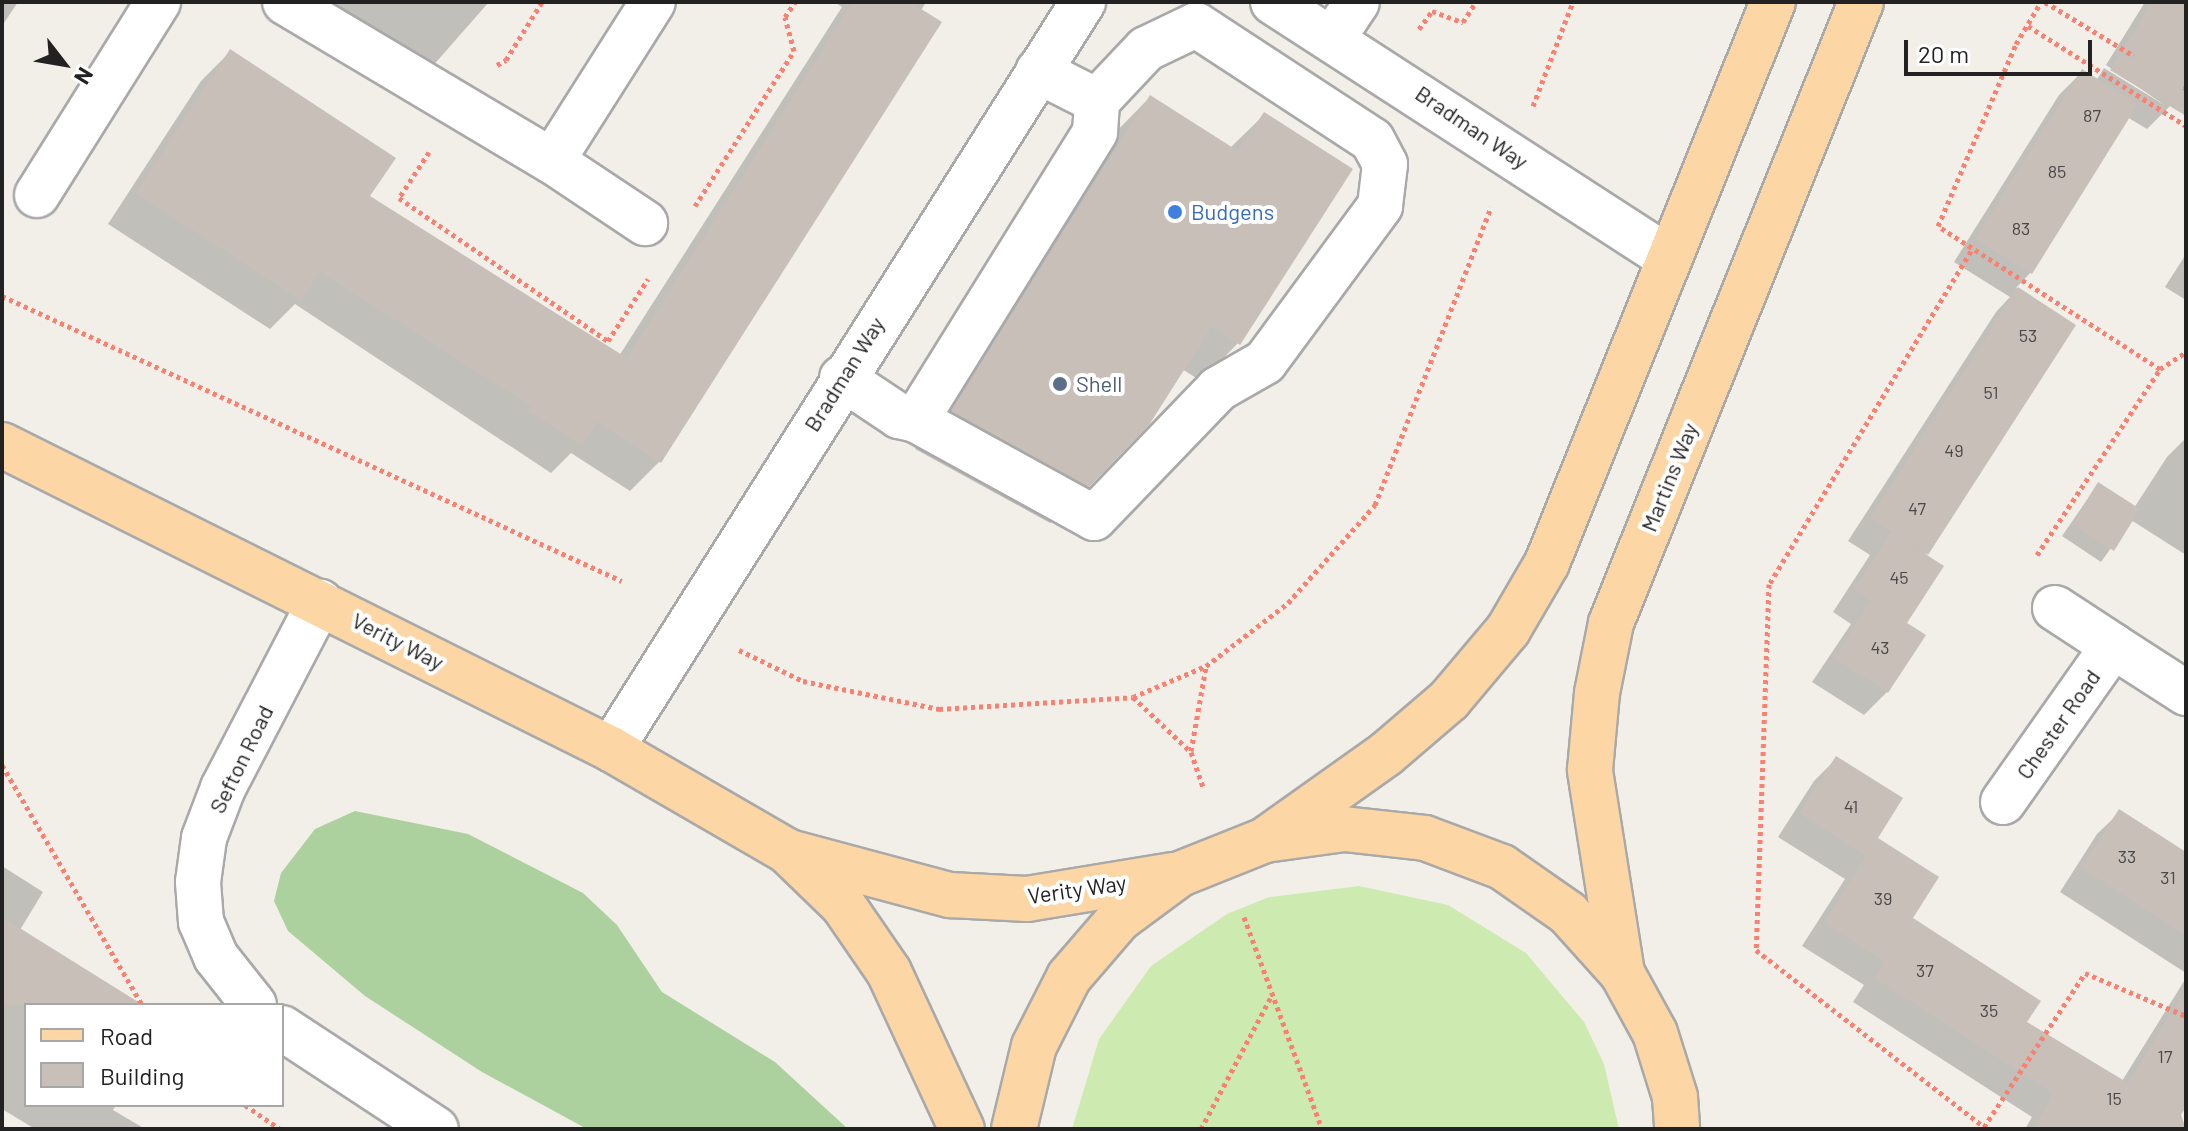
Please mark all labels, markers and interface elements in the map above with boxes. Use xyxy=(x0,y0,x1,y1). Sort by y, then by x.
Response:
north arrow xyxy=(24,24,104,104)
scale bar xyxy=(1908,24,2096,74)
text: 20 m xyxy=(1918,39,1969,68)
text: N xyxy=(70,63,99,89)
street label: Bradman Way xyxy=(1411,80,1533,174)
house number: 87 xyxy=(2083,104,2101,126)
house number: 85 xyxy=(2048,160,2066,182)
place label: Budgens xyxy=(1191,199,1274,225)
marker: Budgens xyxy=(1166,203,1184,221)
house number: 83 xyxy=(2012,217,2030,239)
street label: Bradman Way xyxy=(798,312,890,436)
house number: 53 xyxy=(2019,324,2037,346)
place label: Shell xyxy=(1076,371,1122,397)
marker: Shell xyxy=(1051,375,1069,393)
house number: 51 xyxy=(1983,381,1999,403)
street label: Martins Way xyxy=(1635,419,1703,535)
house number: 49 xyxy=(1944,439,1964,461)
house number: 47 xyxy=(1908,497,1926,519)
house number: 45 xyxy=(1889,566,1909,588)
street label: Verity Way xyxy=(348,607,448,675)
house number: 43 xyxy=(1870,636,1890,658)
street label: Chester Road xyxy=(2011,664,2105,784)
street label: Sefton Road xyxy=(204,701,278,817)
house number: 41 xyxy=(1844,795,1858,817)
house number: 33 xyxy=(2118,845,2136,867)
house number: 31 xyxy=(2160,866,2176,888)
street label: Verity Way xyxy=(1026,869,1128,909)
house number: 39 xyxy=(1874,887,1892,909)
house number: 37 xyxy=(1916,959,1934,981)
house number: 35 xyxy=(1980,999,1998,1021)
legend xyxy=(24,1003,284,1107)
text: Road xyxy=(100,1021,153,1050)
house number: 17 xyxy=(2158,1045,2172,1067)
text: Building xyxy=(100,1061,184,1090)
house number: 15 xyxy=(2106,1087,2122,1109)

